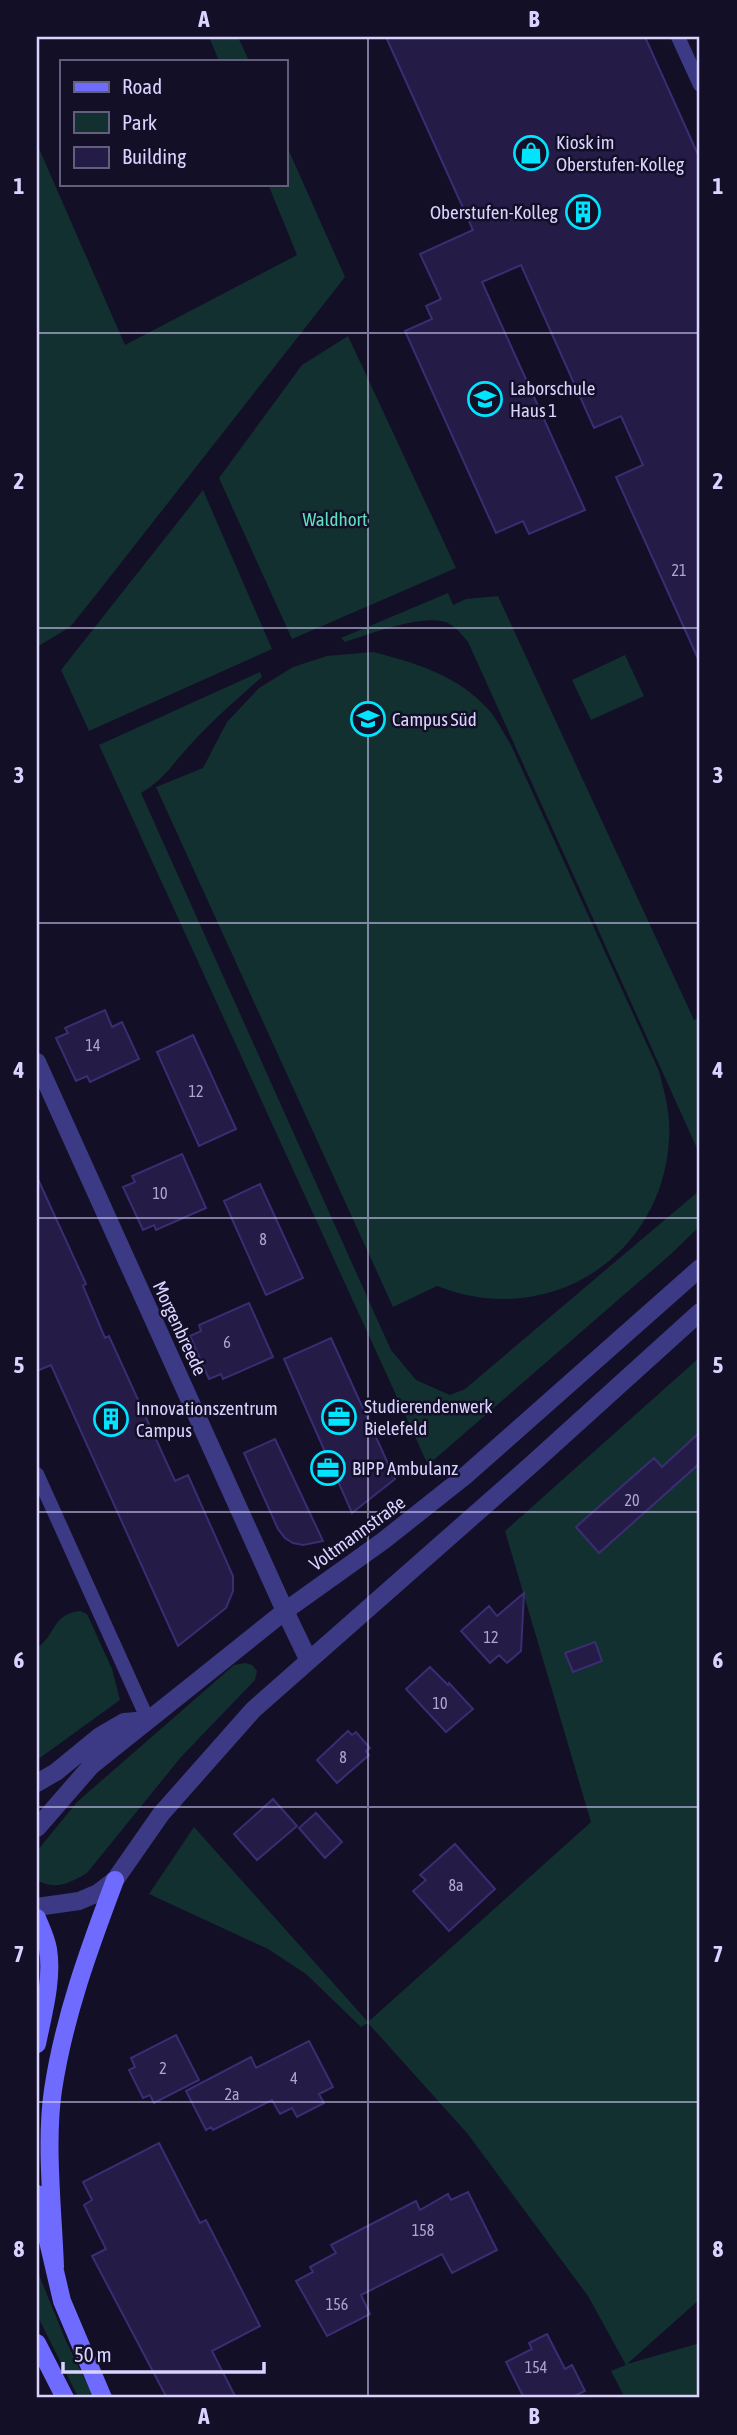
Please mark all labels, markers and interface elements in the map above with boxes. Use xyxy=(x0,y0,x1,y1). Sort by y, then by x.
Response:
text: A xyxy=(197,6,210,32)
text: B xyxy=(529,6,540,32)
legend xyxy=(60,60,287,186)
text: Road xyxy=(122,74,162,98)
text: Park xyxy=(122,110,157,134)
place label: Kiosk im Oberstufen-Kolleg xyxy=(556,131,685,175)
shop icon: Kiosk im Oberstufen-Kolleg xyxy=(512,134,550,172)
text: Building xyxy=(122,144,186,168)
text: 1 xyxy=(14,173,25,199)
text: 1 xyxy=(713,173,724,199)
building icon: Oberstufen-Kolleg xyxy=(564,193,602,231)
place label: Oberstufen-Kolleg xyxy=(430,201,559,223)
place label: Laborschule Haus 1 xyxy=(510,377,595,421)
school or university icon: Laborschule Haus 1 xyxy=(466,380,504,418)
text: 2 xyxy=(14,468,24,494)
text: 2 xyxy=(713,468,723,494)
park label: Waldhort xyxy=(303,508,367,530)
house number: 21 xyxy=(671,561,687,579)
school or university icon: Campus Süd xyxy=(349,700,387,738)
place label: Campus Süd xyxy=(392,708,477,730)
text: 3 xyxy=(14,762,24,788)
text: 3 xyxy=(713,762,723,788)
house number: 14 xyxy=(85,1036,101,1054)
text: 4 xyxy=(13,1057,25,1083)
text: 4 xyxy=(712,1057,724,1083)
house number: 12 xyxy=(188,1082,204,1100)
house number: 10 xyxy=(152,1184,168,1202)
house number: 8 xyxy=(259,1230,267,1248)
street label: Morgenbreede xyxy=(149,1277,211,1379)
house number: 6 xyxy=(223,1333,231,1351)
text: 5 xyxy=(14,1352,25,1378)
text: 5 xyxy=(713,1352,724,1378)
place label: Studierendenwerk Bielefeld xyxy=(364,1395,493,1439)
place label: Innovationszentrum Campus xyxy=(136,1397,278,1441)
office icon: Studierendenwerk Bielefeld xyxy=(320,1398,358,1436)
building icon: Innovationszentrum Campus xyxy=(92,1400,130,1438)
office icon: BIPP Ambulanz xyxy=(309,1449,347,1487)
place label: BIPP Ambulanz xyxy=(352,1457,458,1479)
street label: Voltmannstraße xyxy=(305,1491,409,1575)
house number: 20 xyxy=(624,1491,640,1509)
house number: 12 xyxy=(483,1628,499,1646)
text: 6 xyxy=(14,1647,25,1673)
text: 6 xyxy=(713,1647,724,1673)
house number: 10 xyxy=(432,1694,448,1712)
house number: 8 xyxy=(339,1748,347,1766)
house number: 8a xyxy=(449,1876,463,1894)
text: 7 xyxy=(14,1941,24,1967)
text: 7 xyxy=(713,1941,723,1967)
house number: 2 xyxy=(159,2059,167,2077)
house number: 4 xyxy=(290,2069,298,2087)
house number: 2a xyxy=(225,2085,239,2103)
house number: 158 xyxy=(412,2221,434,2239)
text: 8 xyxy=(14,2236,25,2262)
text: 8 xyxy=(713,2236,724,2262)
house number: 156 xyxy=(326,2295,348,2313)
scale bar xyxy=(63,2330,264,2374)
text: 50 m xyxy=(74,2342,112,2366)
house number: 154 xyxy=(525,2358,547,2376)
text: A xyxy=(197,2403,210,2429)
text: B xyxy=(529,2403,540,2429)

